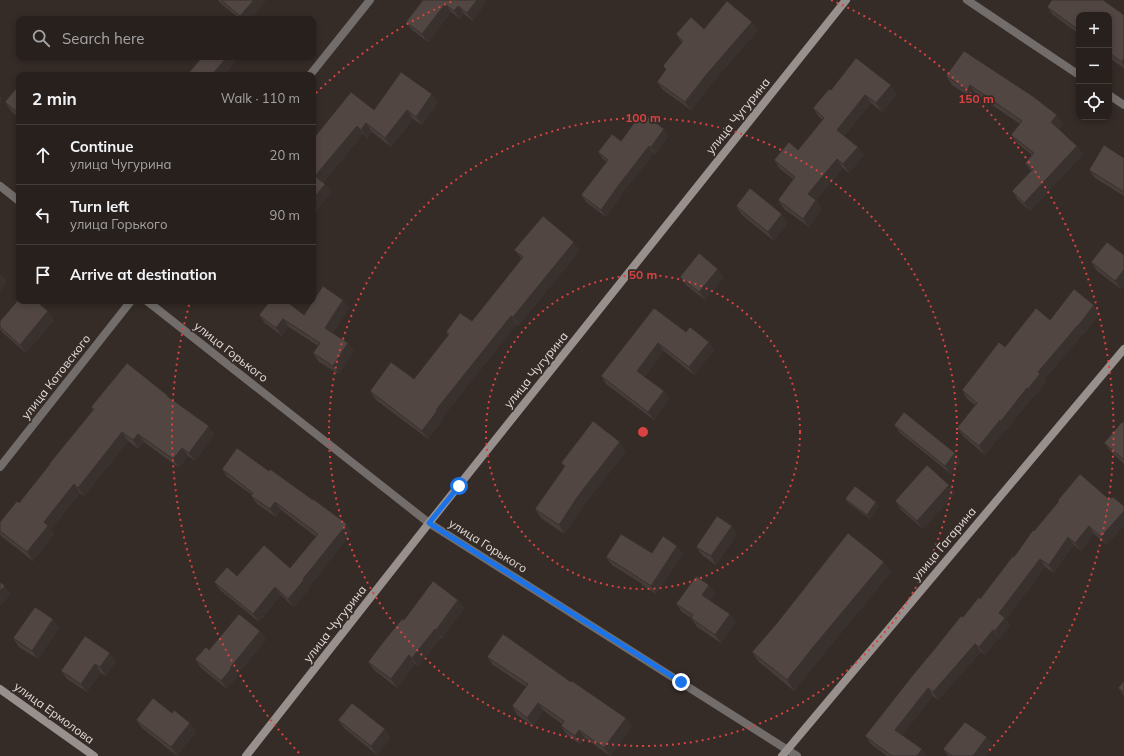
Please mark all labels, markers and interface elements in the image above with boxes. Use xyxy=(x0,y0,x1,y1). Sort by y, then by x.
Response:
map controls xyxy=(1076,12,1112,120)
button: + xyxy=(1076,12,1112,48)
search box xyxy=(16,16,316,60)
icon: search xyxy=(30,27,52,49)
text: Search here xyxy=(62,29,144,48)
button: − xyxy=(1076,48,1112,84)
street label: улица Чугурина xyxy=(702,75,773,157)
button: locate xyxy=(1076,84,1112,120)
text: 2 min xyxy=(32,88,77,109)
text: Walk · 110 m xyxy=(221,90,300,106)
text: 150 m xyxy=(958,91,994,106)
text: 100 m xyxy=(625,110,661,125)
text: Continue xyxy=(70,137,133,156)
icon: ahead xyxy=(32,144,54,166)
text: 20 m xyxy=(270,147,300,163)
text: улица Чугурина xyxy=(70,156,172,172)
text: Turn left xyxy=(70,197,129,216)
icon: left xyxy=(32,204,54,226)
text: 90 m xyxy=(270,207,300,223)
text: улица Горького xyxy=(70,216,167,232)
icon: arrive xyxy=(32,264,54,286)
text: Arrive at destination xyxy=(70,265,217,284)
text: 50 m xyxy=(629,267,657,282)
street label: улица Горького xyxy=(191,318,271,385)
street label: улица Чугурина xyxy=(500,329,571,411)
street label: улица Котовского xyxy=(18,331,93,422)
centre of rings xyxy=(636,425,650,439)
route start xyxy=(450,477,468,495)
street label: улица Гагарина xyxy=(908,504,979,584)
street label: улица Горького xyxy=(446,515,530,576)
street label: улица Чугурина xyxy=(300,582,369,665)
route end xyxy=(672,673,690,691)
street label: улица Ермолова xyxy=(11,678,97,747)

